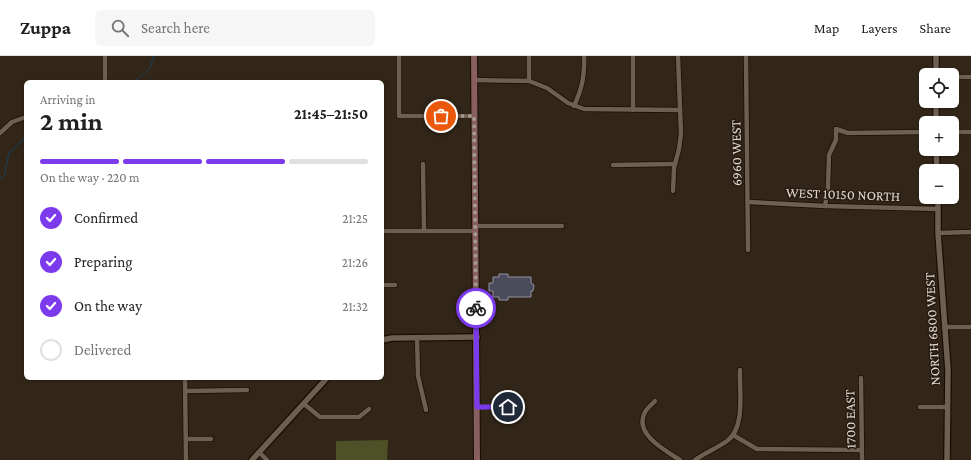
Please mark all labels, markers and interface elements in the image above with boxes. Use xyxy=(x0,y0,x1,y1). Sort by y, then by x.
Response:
search box xyxy=(95,10,375,46)
text: Zuppa xyxy=(20,17,71,38)
icon: search xyxy=(109,17,131,39)
text: Search here xyxy=(141,20,210,36)
text: Map xyxy=(814,20,839,36)
text: Layers xyxy=(861,20,898,36)
text: Share xyxy=(920,20,951,36)
map controls xyxy=(919,68,959,204)
button: locate xyxy=(919,68,959,108)
text: Arriving in xyxy=(40,92,96,107)
pin xyxy=(424,99,458,133)
icon: bag xyxy=(430,105,452,127)
text: 21:45–21:50 xyxy=(294,106,368,122)
text: 2 min xyxy=(40,107,103,136)
button: + xyxy=(919,116,959,156)
street label: 6960 WEST xyxy=(727,119,745,186)
button: − xyxy=(919,164,959,204)
text: On the way · 220 m xyxy=(40,170,140,185)
street label: WEST 10150 NORTH xyxy=(786,184,900,204)
icon: check xyxy=(40,207,62,229)
text: Confirmed xyxy=(74,210,138,226)
text: 21:25 xyxy=(342,211,368,226)
icon: check xyxy=(40,251,62,273)
text: Preparing xyxy=(74,254,133,270)
text: 21:26 xyxy=(342,255,368,270)
street label: NORTH 6800 WEST xyxy=(921,272,943,386)
courier xyxy=(456,288,496,328)
icon: check xyxy=(40,295,62,317)
icon: bike xyxy=(465,297,487,319)
text: On the way xyxy=(74,298,142,314)
text: 21:32 xyxy=(342,299,368,314)
text: Delivered xyxy=(74,342,131,358)
street label: 1700 EAST xyxy=(841,389,859,449)
pin xyxy=(491,390,525,424)
icon: home xyxy=(497,396,519,418)

